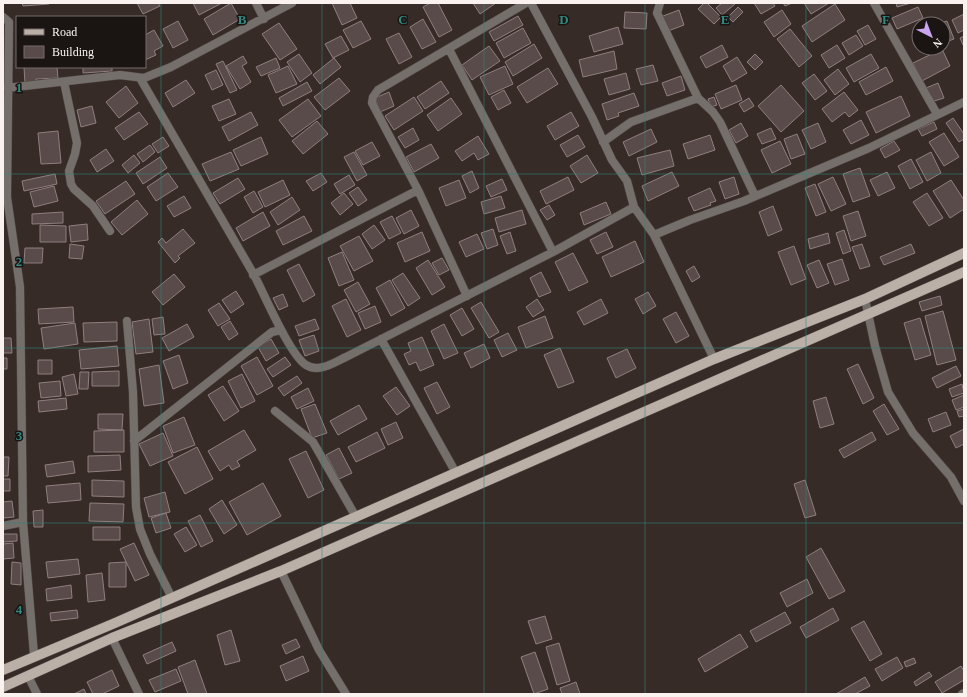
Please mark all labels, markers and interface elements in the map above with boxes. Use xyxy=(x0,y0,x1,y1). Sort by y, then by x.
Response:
text: B xyxy=(238,12,247,27)
text: C xyxy=(398,12,408,27)
text: D xyxy=(559,12,569,27)
text: E xyxy=(721,12,729,27)
text: F xyxy=(882,12,890,27)
legend xyxy=(16,16,146,68)
north arrow xyxy=(911,16,951,56)
text: Road xyxy=(52,25,77,39)
text: N xyxy=(931,36,945,51)
text: Building xyxy=(52,45,94,59)
text: 1 xyxy=(16,80,22,95)
text: 2 xyxy=(16,254,22,269)
text: 3 xyxy=(16,428,23,443)
text: 4 xyxy=(16,602,23,617)

